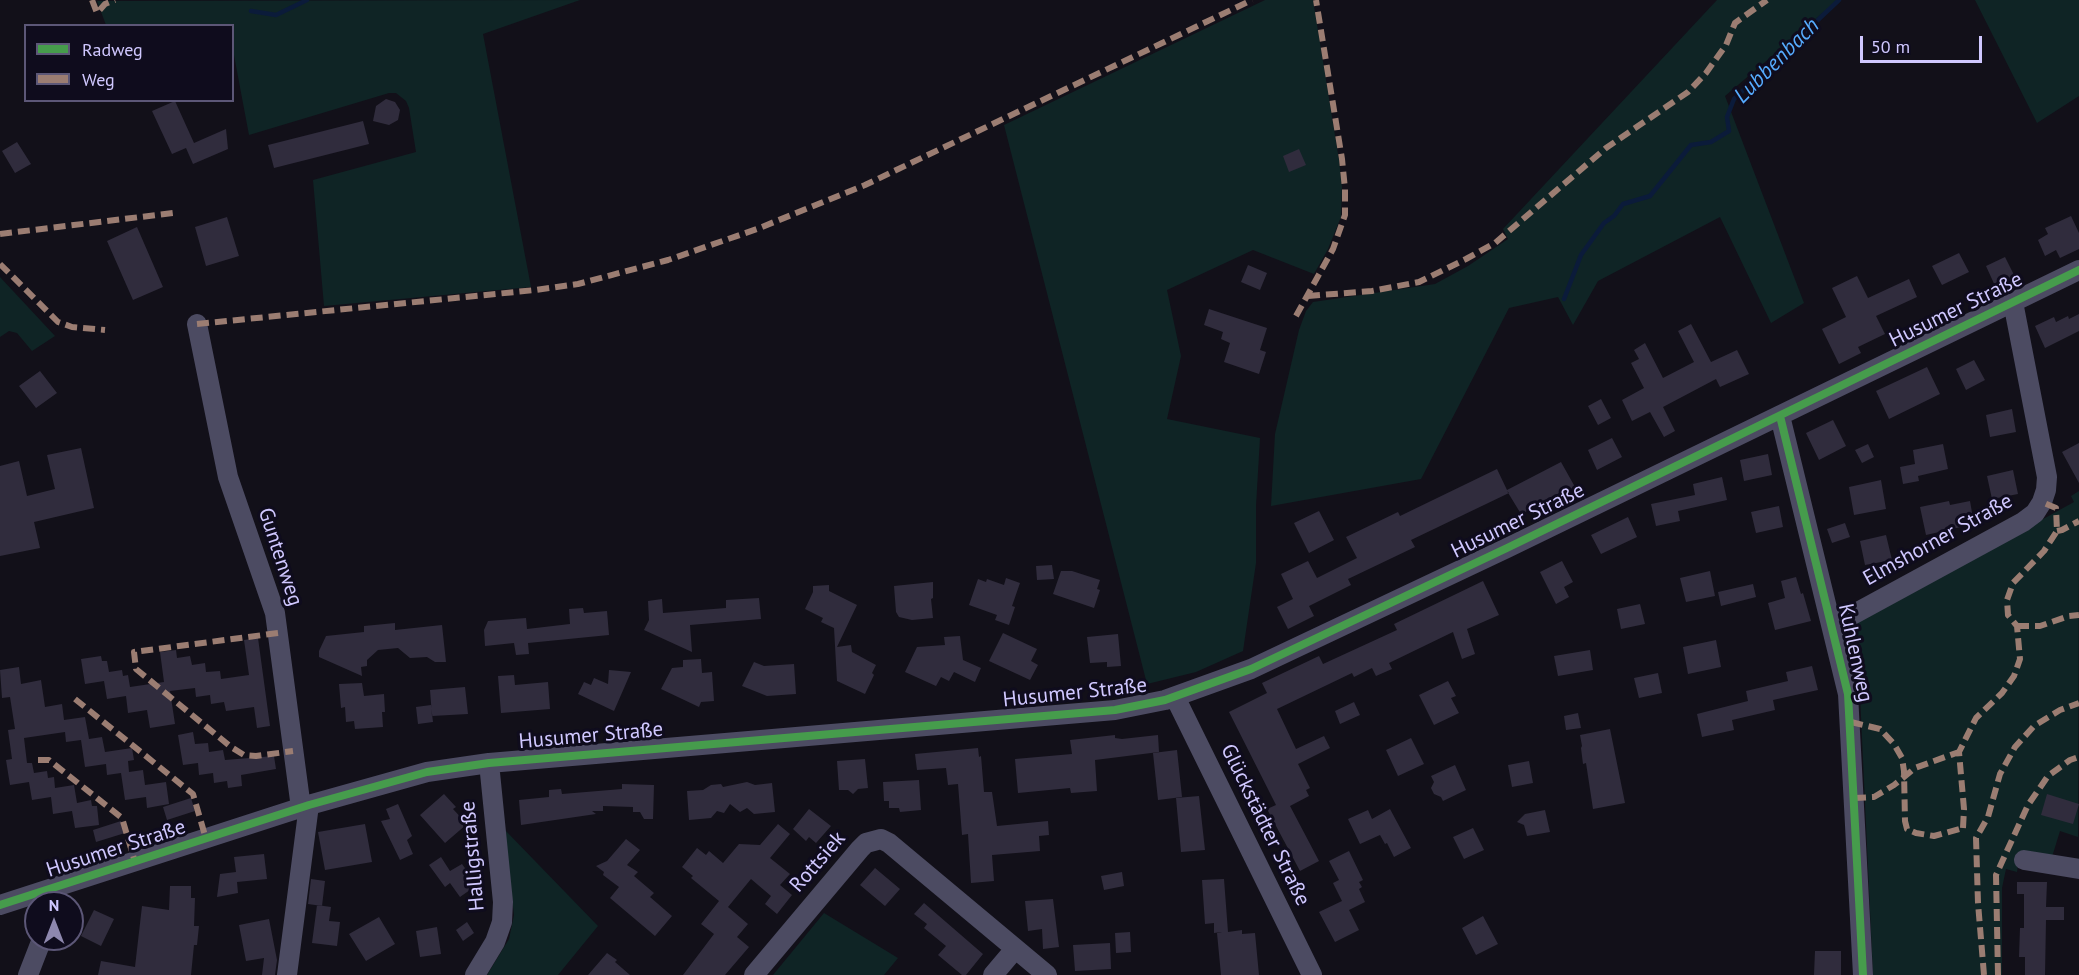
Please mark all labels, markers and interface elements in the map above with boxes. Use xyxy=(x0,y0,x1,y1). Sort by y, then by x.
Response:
water label: Lubbenbach xyxy=(1729,13,1825,109)
legend xyxy=(24,24,234,102)
scale bar xyxy=(1863,24,1984,62)
text: 50 m xyxy=(1871,35,1910,58)
text: Radweg xyxy=(82,38,143,61)
text: Weg xyxy=(82,68,115,91)
street label: Husumer Straße xyxy=(1885,267,2027,353)
street label: Husumer Straße xyxy=(1447,478,1589,564)
street label: Elmshorner Straße xyxy=(1859,489,2017,591)
street label: Guntenweg xyxy=(252,505,308,609)
street label: Kuhlenweg xyxy=(1832,601,1878,705)
street label: Husumer Straße xyxy=(1002,673,1148,713)
street label: Husumer Straße xyxy=(518,717,664,755)
street label: Glückstädter Straße xyxy=(1215,740,1315,910)
street label: Halligstraße xyxy=(456,800,490,912)
street label: Husumer Straße xyxy=(43,815,189,883)
street label: Rottsiek xyxy=(785,826,851,898)
north arrow xyxy=(24,891,84,951)
text: N xyxy=(49,895,59,915)

